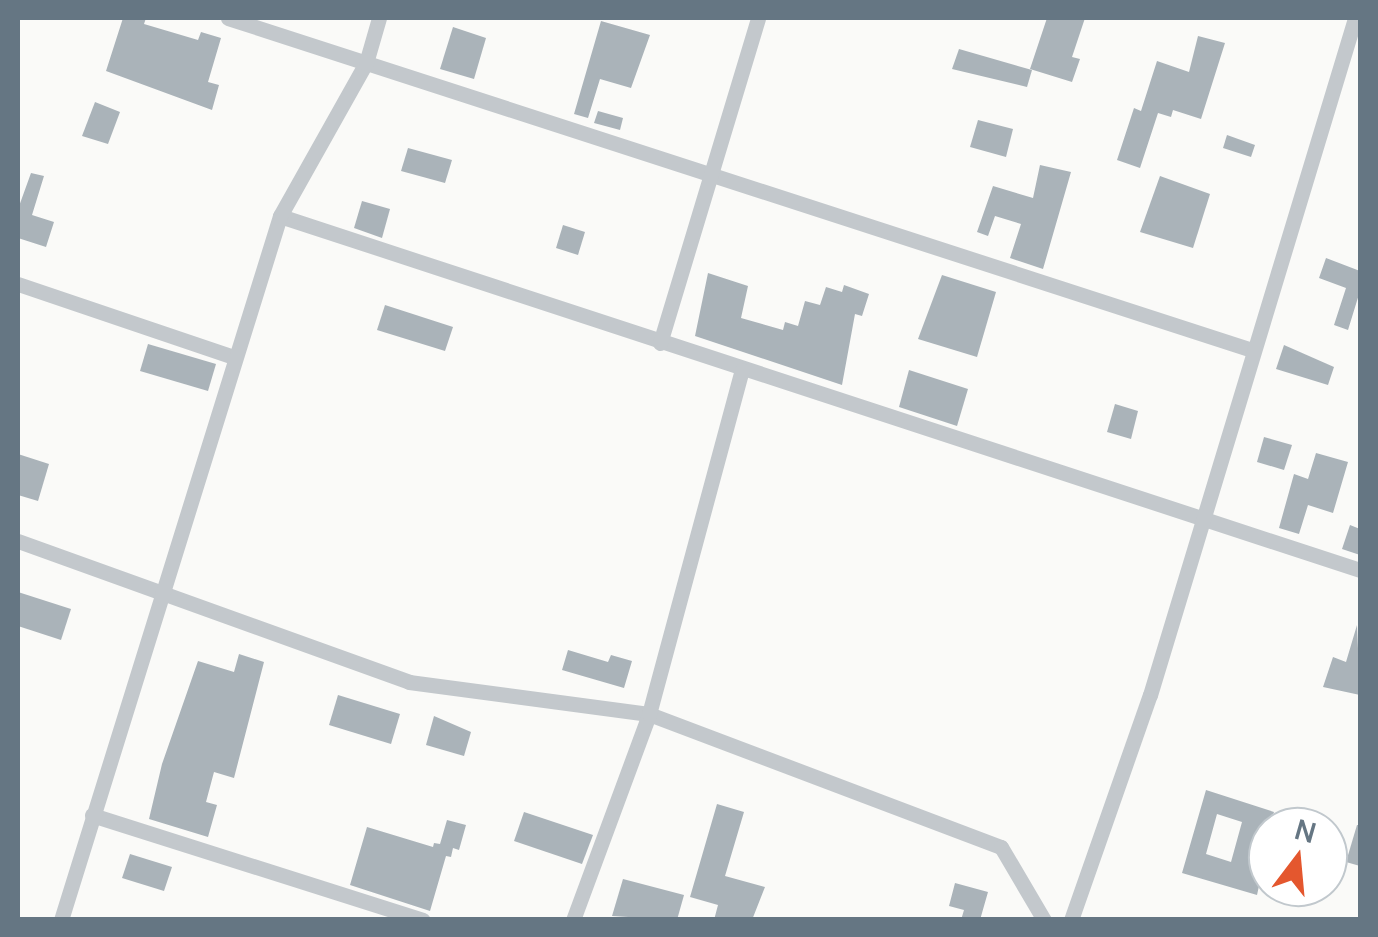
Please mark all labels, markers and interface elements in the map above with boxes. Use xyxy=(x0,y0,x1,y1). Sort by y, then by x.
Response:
north arrow xyxy=(1248,807,1348,907)
text: N xyxy=(1291,809,1321,851)

